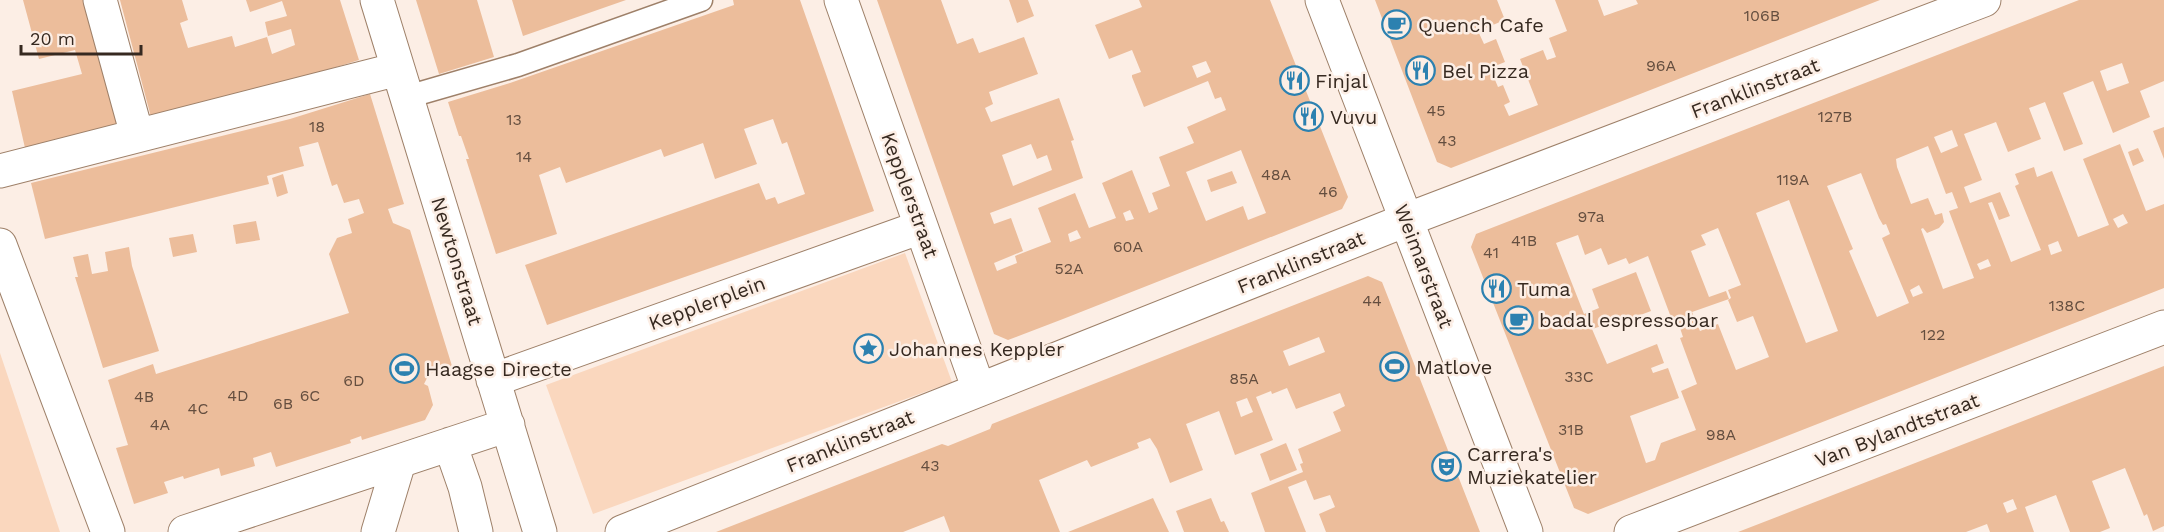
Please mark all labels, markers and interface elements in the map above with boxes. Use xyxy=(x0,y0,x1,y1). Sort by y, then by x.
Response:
house number: 106B xyxy=(1744,6,1780,25)
cafe icon: Quench Cafe xyxy=(1381,9,1413,41)
place label: Quench Cafe xyxy=(1418,13,1544,37)
scale bar xyxy=(21,18,141,56)
text: 20 m xyxy=(30,28,75,49)
street label: Franklinstraat xyxy=(1687,52,1823,123)
restaurant icon: Bel Pizza xyxy=(1405,55,1437,87)
house number: 96A xyxy=(1646,56,1677,75)
place label: Bel Pizza xyxy=(1442,59,1529,83)
restaurant icon: Finjal xyxy=(1278,65,1310,97)
place label: Finjal xyxy=(1315,69,1368,93)
restaurant icon: Vuvu xyxy=(1293,101,1325,133)
house number: 45 xyxy=(1426,101,1446,120)
place label: Vuvu xyxy=(1330,105,1377,129)
house number: 127B xyxy=(1818,107,1852,126)
house number: 13 xyxy=(506,110,522,129)
house number: 18 xyxy=(309,117,325,136)
street label: Kepplerstraat xyxy=(876,129,944,262)
house number: 43 xyxy=(1437,131,1457,150)
house number: 14 xyxy=(516,147,532,166)
house number: 48A xyxy=(1261,165,1292,184)
house number: 119A xyxy=(1777,170,1810,189)
house number: 46 xyxy=(1318,182,1338,201)
street label: Newtonstraat xyxy=(426,194,488,329)
street label: Weimarstraat xyxy=(1389,201,1459,332)
house number: 97a xyxy=(1577,207,1605,226)
street label: Franklinstraat xyxy=(1234,225,1369,299)
house number: 41B xyxy=(1511,231,1537,250)
house number: 60A xyxy=(1113,237,1144,256)
house number: 41 xyxy=(1483,243,1499,262)
house number: 52A xyxy=(1054,259,1084,278)
street label: Kepplerplein xyxy=(645,271,769,335)
restaurant icon: Tuma xyxy=(1480,273,1512,305)
place label: Tuma xyxy=(1517,277,1571,301)
house number: 44 xyxy=(1362,291,1382,310)
house number: 138C xyxy=(2049,296,2085,315)
cafe icon: badal espressobar xyxy=(1502,304,1534,336)
place label: badal espressobar xyxy=(1539,308,1718,332)
house number: 122 xyxy=(1921,325,1945,344)
place icon: Johannes Keppler xyxy=(852,333,884,365)
place label: Johannes Keppler xyxy=(889,337,1064,361)
sports icon: Matlove xyxy=(1379,351,1411,383)
sports icon: Haagse Directe xyxy=(388,353,420,385)
place label: Matlove xyxy=(1416,355,1492,379)
place label: Haagse Directe xyxy=(425,357,572,381)
house number: 33C xyxy=(1564,367,1594,386)
house number: 85A xyxy=(1229,369,1259,388)
house number: 6D xyxy=(343,371,365,390)
house number: 4D xyxy=(227,386,249,405)
house number: 6C xyxy=(300,386,320,405)
house number: 4B xyxy=(134,387,154,406)
street label: Van Bylandtstraat xyxy=(1812,387,1983,472)
house number: 6B xyxy=(273,394,293,413)
house number: 4C xyxy=(188,399,208,418)
street label: Franklinstraat xyxy=(783,404,918,478)
house number: 4A xyxy=(150,415,171,434)
house number: 31B xyxy=(1558,420,1584,439)
house number: 98A xyxy=(1706,425,1737,444)
place label: Carrera's Muziekatelier xyxy=(1467,442,1597,489)
theatre icon: Carrera's Muziekatelier xyxy=(1430,450,1462,482)
house number: 43 xyxy=(920,456,940,475)

